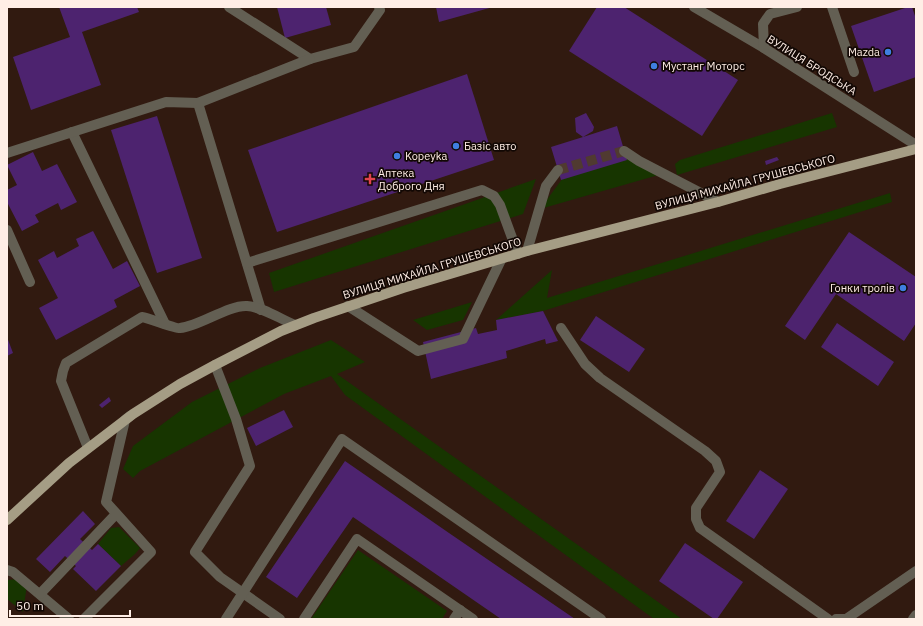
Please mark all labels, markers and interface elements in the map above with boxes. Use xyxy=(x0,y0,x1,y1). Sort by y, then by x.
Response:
street label: ВУЛИЦЯ БРОДСЬКА xyxy=(765,32,859,98)
place label: Mazda xyxy=(848,45,880,59)
marker: Mazda xyxy=(883,47,893,57)
place label: Мустанг Моторс xyxy=(662,59,745,73)
marker: Мустанг Моторс xyxy=(649,61,659,71)
place label: Базіс авто xyxy=(464,139,516,153)
marker: Базіс авто xyxy=(451,141,461,151)
place label: Kopeyka xyxy=(405,149,447,163)
marker: Kopeyka xyxy=(392,151,402,161)
street label: ВУЛИЦЯ МИХАЙЛА ГРУШЕВСЬКОГО xyxy=(653,151,837,213)
place label: Аптека Доброго Дня xyxy=(378,166,445,193)
marker: Аптека Доброго Дня xyxy=(365,174,375,184)
street label: ВУЛИЦЯ МИХАЙЛА ГРУШЕВСЬКОГО xyxy=(341,234,523,302)
place label: Гонки тролів xyxy=(830,281,895,295)
marker: Гонки тролів xyxy=(898,283,908,293)
scale bar xyxy=(10,592,130,618)
text: 50 m xyxy=(16,598,44,613)

